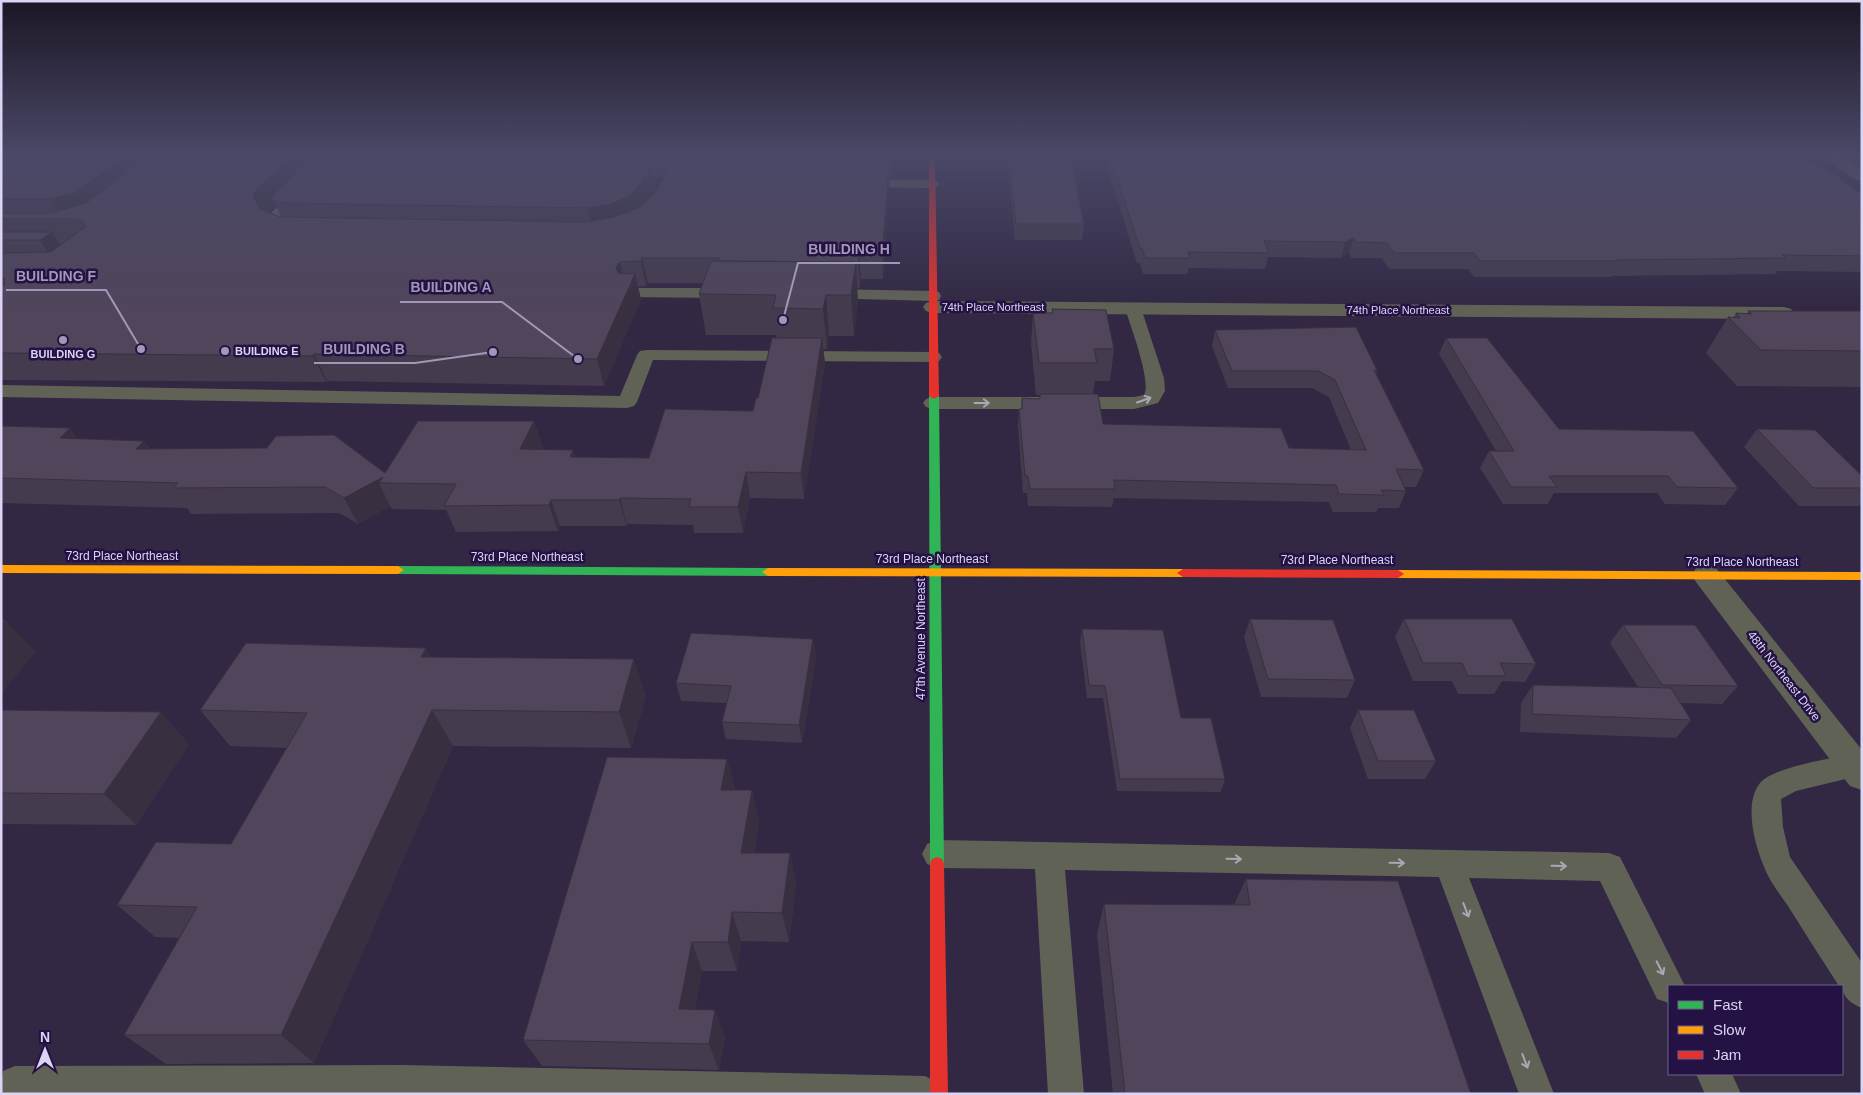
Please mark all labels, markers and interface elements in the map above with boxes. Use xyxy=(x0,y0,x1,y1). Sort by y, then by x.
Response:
callout: BUILDING H xyxy=(798,234,900,263)
text: BUILDING H xyxy=(808,241,890,257)
callout: BUILDING F xyxy=(6,261,106,290)
text: BUILDING F xyxy=(16,268,96,284)
callout: BUILDING A xyxy=(400,273,502,302)
text: BUILDING A xyxy=(410,279,492,295)
street label: 74th Place Northeast xyxy=(942,301,1044,313)
street label: 74th Place Northeast xyxy=(1347,304,1449,316)
marker: BUILDING G xyxy=(57,334,69,346)
callout: BUILDING B xyxy=(314,334,415,363)
text: BUILDING B xyxy=(323,341,405,357)
marker: BUILDING E xyxy=(219,345,231,357)
place label: BUILDING E xyxy=(235,345,299,357)
place label: BUILDING G xyxy=(31,348,95,360)
one-way arrow xyxy=(1136,395,1152,405)
one-way arrow xyxy=(974,398,990,408)
street label: 73rd Place Northeast xyxy=(66,549,179,563)
street label: 73rd Place Northeast xyxy=(471,550,584,564)
street label: 73rd Place Northeast xyxy=(876,552,989,566)
street label: 73rd Place Northeast xyxy=(1281,553,1394,567)
street label: 73rd Place Northeast xyxy=(1686,555,1799,569)
street label: 47th Avenue Northeast xyxy=(914,577,928,700)
street label: 48th Northeast Drive xyxy=(1745,628,1824,724)
one-way arrow xyxy=(1226,855,1242,864)
one-way arrow xyxy=(1388,858,1405,868)
one-way arrow xyxy=(1551,861,1567,871)
one-way arrow xyxy=(1462,901,1471,917)
one-way arrow xyxy=(1655,961,1665,976)
legend xyxy=(1668,985,1843,1075)
text: Fast xyxy=(1713,996,1743,1013)
text: Slow xyxy=(1713,1021,1746,1038)
north arrow xyxy=(20,1025,70,1075)
text: N xyxy=(40,1029,50,1045)
text: Jam xyxy=(1713,1046,1741,1063)
one-way arrow xyxy=(1520,1053,1530,1068)

